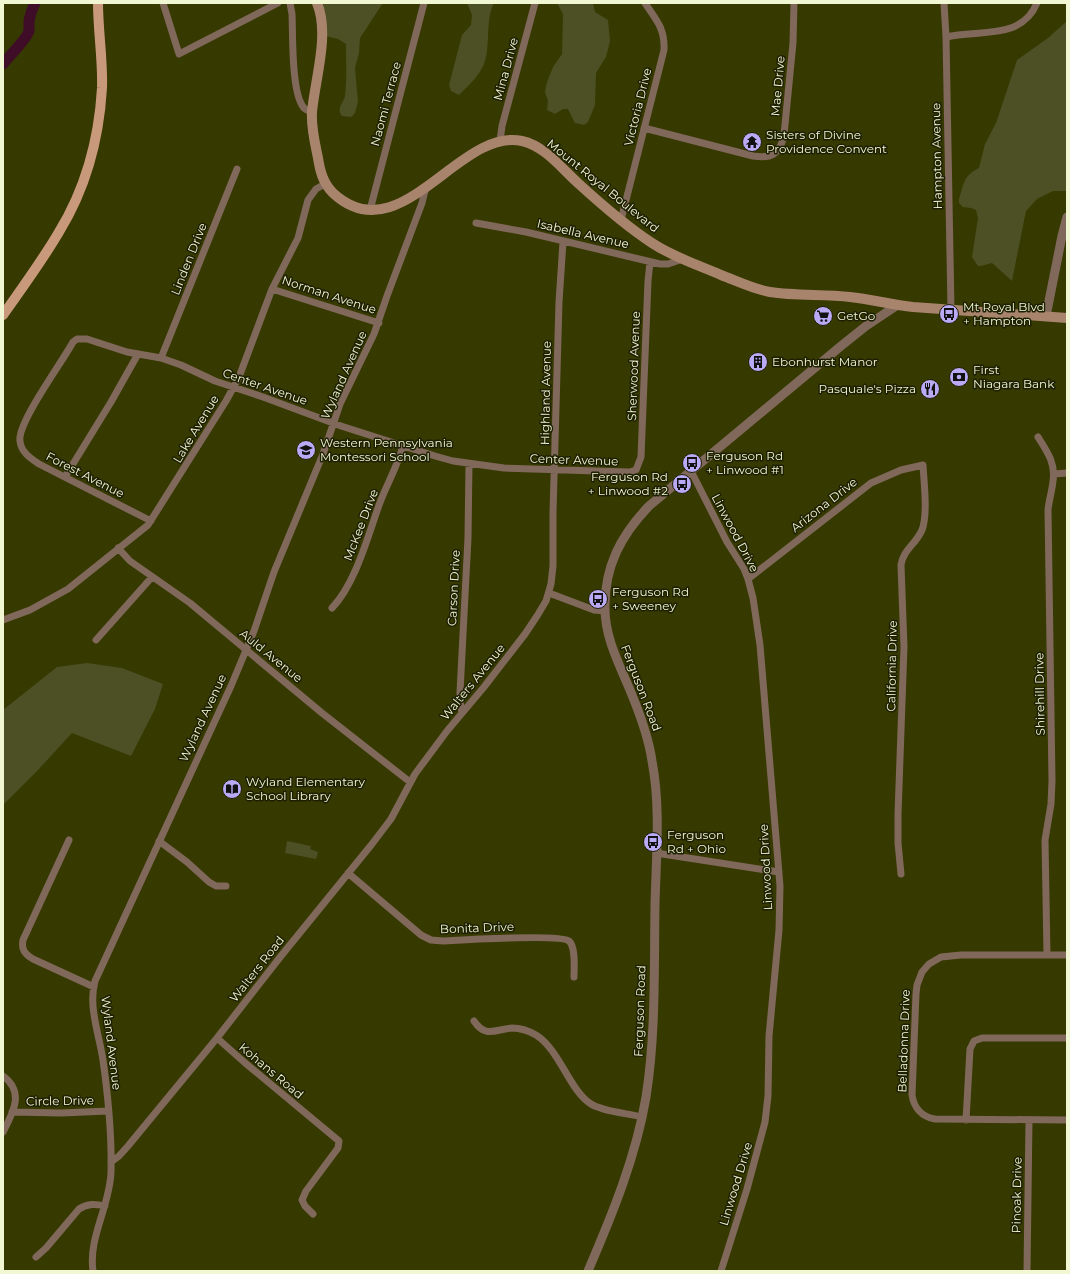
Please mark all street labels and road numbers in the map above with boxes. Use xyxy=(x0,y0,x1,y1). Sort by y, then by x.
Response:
street label: Mina Drive xyxy=(490,36,521,102)
street label: Mae Drive xyxy=(767,55,788,117)
street label: Naomi Terrace xyxy=(367,60,404,148)
street label: Victoria Drive xyxy=(621,66,654,148)
street label: Hampton Avenue xyxy=(928,103,945,209)
street label: Mount Royal Boulevard xyxy=(544,136,662,236)
street label: Isabella Avenue xyxy=(536,216,631,251)
street label: Linden Drive xyxy=(167,221,210,297)
street label: Norman Avenue xyxy=(280,272,378,317)
street label: Sherwood Avenue xyxy=(624,311,643,421)
street label: Wyland Avenue xyxy=(317,328,370,421)
street label: Highland Avenue xyxy=(537,341,554,445)
street label: Center Avenue xyxy=(221,365,310,408)
street label: Lake Avenue xyxy=(169,392,222,465)
street label: Forest Avenue xyxy=(44,448,127,501)
street label: Center Avenue xyxy=(529,450,619,469)
street label: Arizona Drive xyxy=(788,474,860,535)
street label: McKee Drive xyxy=(340,487,381,563)
street label: Linwood Drive xyxy=(709,491,762,574)
street label: Carson Drive xyxy=(444,549,463,626)
street label: California Drive xyxy=(883,620,900,712)
street label: Auld Avenue xyxy=(237,626,306,685)
street label: Walters Avenue xyxy=(437,641,508,723)
street label: Ferguson Road xyxy=(618,642,665,733)
street label: Shirehill Drive xyxy=(1031,652,1048,736)
street label: Wyland Avenue xyxy=(176,672,229,764)
street label: Linwood Drive xyxy=(756,823,775,911)
street label: Bonita Drive xyxy=(440,919,514,936)
street label: Walters Road xyxy=(226,933,287,1005)
street label: Ferguson Road xyxy=(630,965,649,1057)
street label: Belladonna Drive xyxy=(894,989,913,1093)
street label: Wyland Avenue xyxy=(98,995,125,1091)
street label: Kohans Road xyxy=(236,1039,307,1102)
street label: Circle Drive xyxy=(26,1092,94,1109)
street label: Linwood Drive xyxy=(716,1140,755,1227)
street label: Pinoak Drive xyxy=(1008,1157,1025,1233)

